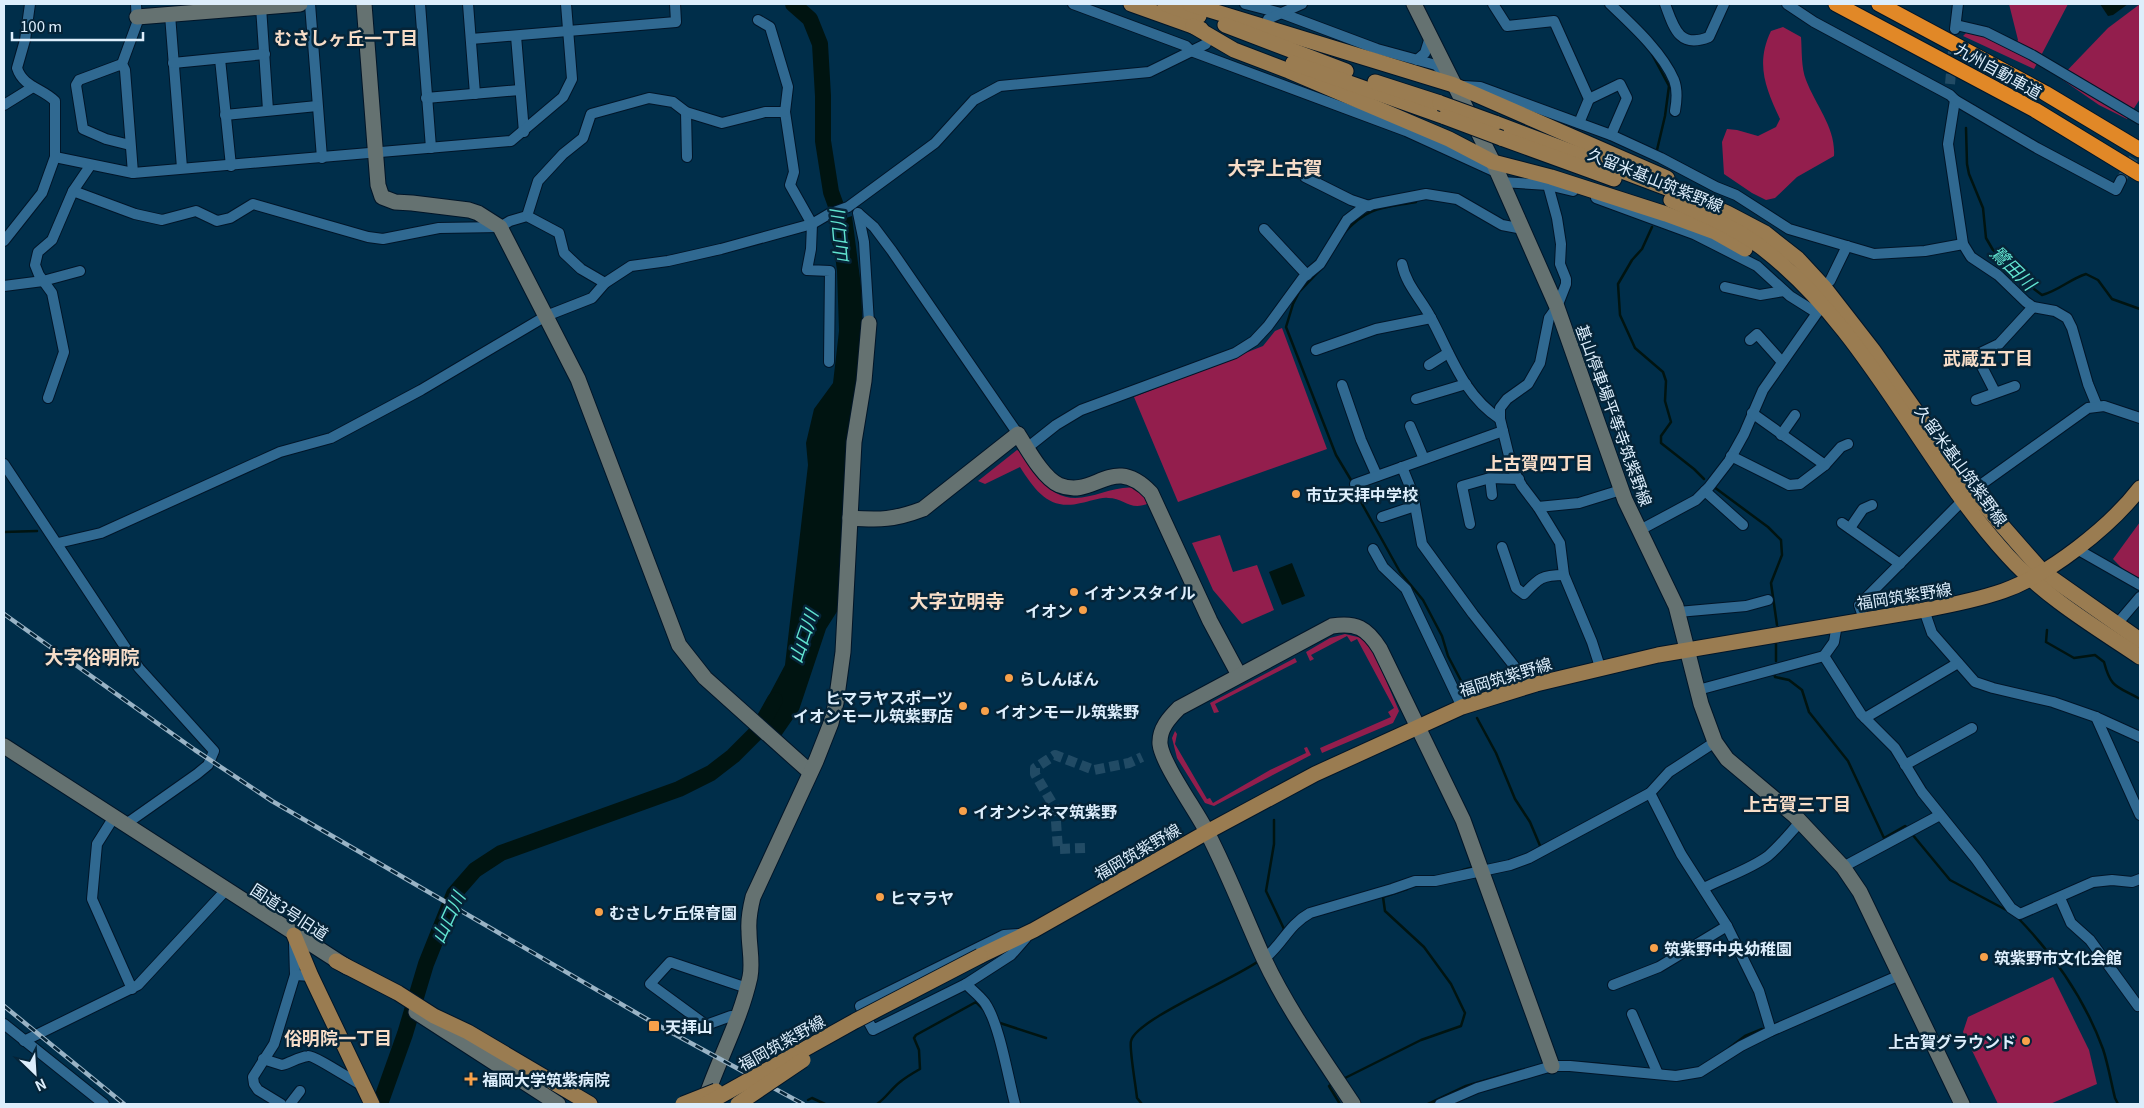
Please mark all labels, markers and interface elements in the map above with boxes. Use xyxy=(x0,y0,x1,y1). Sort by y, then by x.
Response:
scale bar xyxy=(12,10,144,42)
text: 100 m xyxy=(20,15,62,36)
district label: むさしヶ丘一丁目 xyxy=(274,24,418,50)
street label: 九州自動車道 xyxy=(1951,36,2047,104)
street label: 久留米基山筑紫野線 xyxy=(1585,141,1727,217)
district label: 大字上古賀 xyxy=(1227,153,1323,180)
water label: 山口川 xyxy=(823,207,853,265)
water label: 鷺田川 xyxy=(1986,239,2044,296)
street label: 基山停車場平等寺筑紫野線 xyxy=(1571,321,1659,509)
district label: 武蔵五丁目 xyxy=(1943,344,2033,370)
street label: 久留米基山筑紫野線 xyxy=(1910,400,2014,530)
district label: 上古賀四丁目 xyxy=(1485,449,1593,475)
place label: 市立天拝中学校 xyxy=(1306,482,1418,506)
marker: 市立天拝中学校 xyxy=(1290,488,1302,500)
street label: 福岡筑紫野線 xyxy=(1855,576,1953,614)
place label: イオンスタイル xyxy=(1084,580,1196,604)
district label: 大字立明寺 xyxy=(909,586,1005,613)
marker: イオンスタイル xyxy=(1068,586,1080,598)
place label: イオン xyxy=(1025,598,1073,622)
water label: 山口川 xyxy=(781,604,824,666)
marker: イオン xyxy=(1077,604,1089,616)
district label: 大字俗明院 xyxy=(44,642,140,669)
street label: 福岡筑紫野線 xyxy=(1456,650,1554,702)
place label: らしんばん xyxy=(1019,666,1099,690)
marker: らしんばん xyxy=(1003,672,1015,684)
place label: ヒマラヤスポーツ イオンモール筑紫野店 xyxy=(793,685,953,727)
place label: イオンモール筑紫野 xyxy=(995,699,1139,723)
marker: ヒマラヤスポーツ イオンモール筑紫野店 xyxy=(957,700,969,712)
marker: イオンモール筑紫野 xyxy=(979,705,991,717)
district label: 上古賀三丁目 xyxy=(1743,790,1851,816)
place label: イオンシネマ筑紫野 xyxy=(973,799,1117,823)
marker: イオンシネマ筑紫野 xyxy=(957,805,969,817)
street label: 福岡筑紫野線 xyxy=(1089,817,1185,885)
street label: 国道3号旧道 xyxy=(246,877,334,945)
water label: 山口川 xyxy=(424,885,471,947)
place label: ヒマラヤ xyxy=(890,885,954,909)
marker: ヒマラヤ xyxy=(874,891,886,903)
place label: むさしケ丘保育園 xyxy=(609,900,737,924)
marker: むさしケ丘保育園 xyxy=(593,906,605,918)
place label: 筑紫野中央幼稚園 xyxy=(1664,936,1792,960)
marker: 筑紫野中央幼稚園 xyxy=(1648,942,1660,954)
place label: 筑紫野市文化会館 xyxy=(1994,945,2122,969)
marker: 筑紫野市文化会館 xyxy=(1978,951,1990,963)
street label: 福岡筑紫野線 xyxy=(733,1008,829,1076)
place label: 天拝山 xyxy=(665,1014,713,1038)
marker: 天拝山 xyxy=(647,1019,661,1033)
district label: 俗明院一丁目 xyxy=(284,1024,392,1050)
place label: 上古賀グラウンド xyxy=(1888,1029,2016,1053)
marker: 上古賀グラウンド xyxy=(2020,1035,2032,1047)
north arrow xyxy=(10,1048,60,1098)
place label: 福岡大学筑紫病院 xyxy=(482,1067,610,1091)
marker: 福岡大学筑紫病院 xyxy=(464,1072,478,1086)
text: N xyxy=(32,1074,50,1097)

